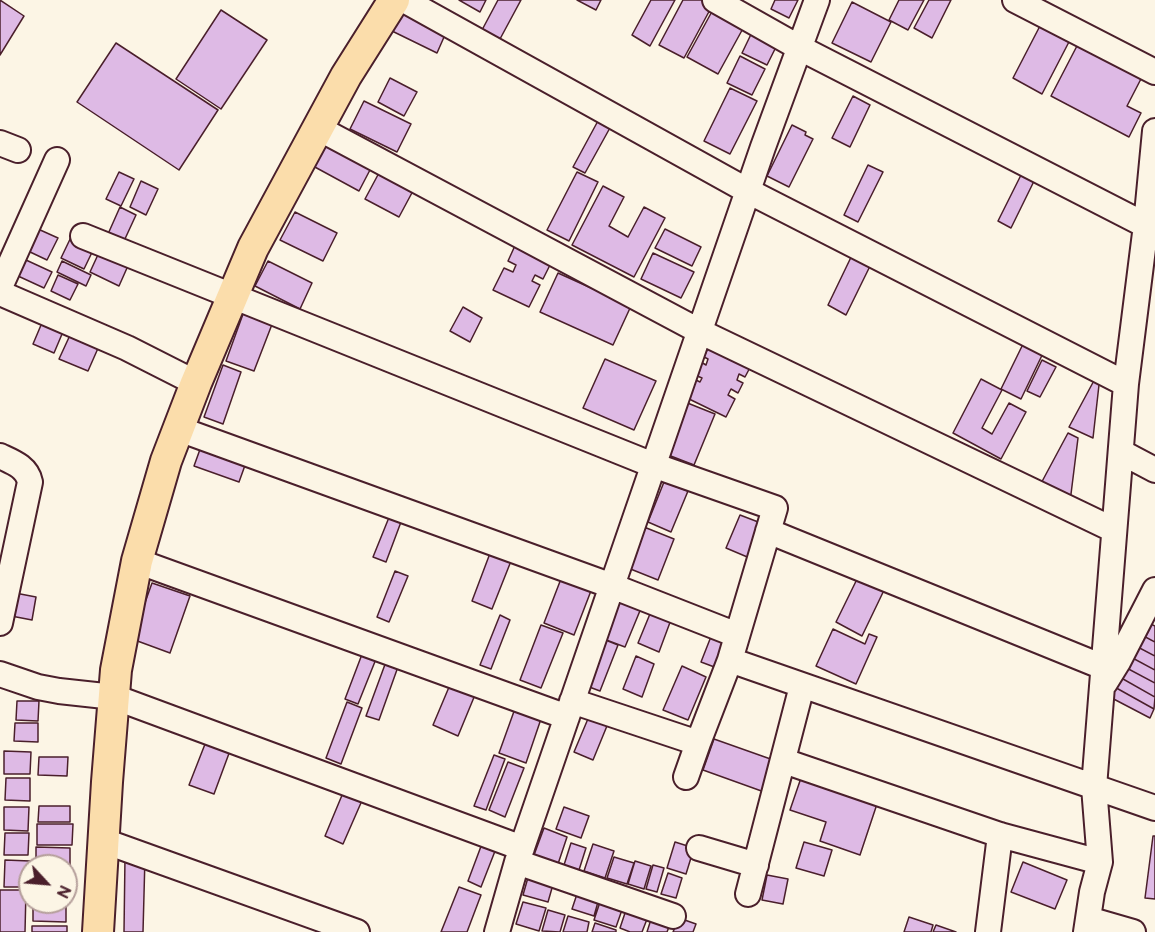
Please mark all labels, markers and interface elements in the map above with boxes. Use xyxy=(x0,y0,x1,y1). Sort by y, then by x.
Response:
north arrow xyxy=(18,854,78,914)
text: N xyxy=(52,882,74,901)

